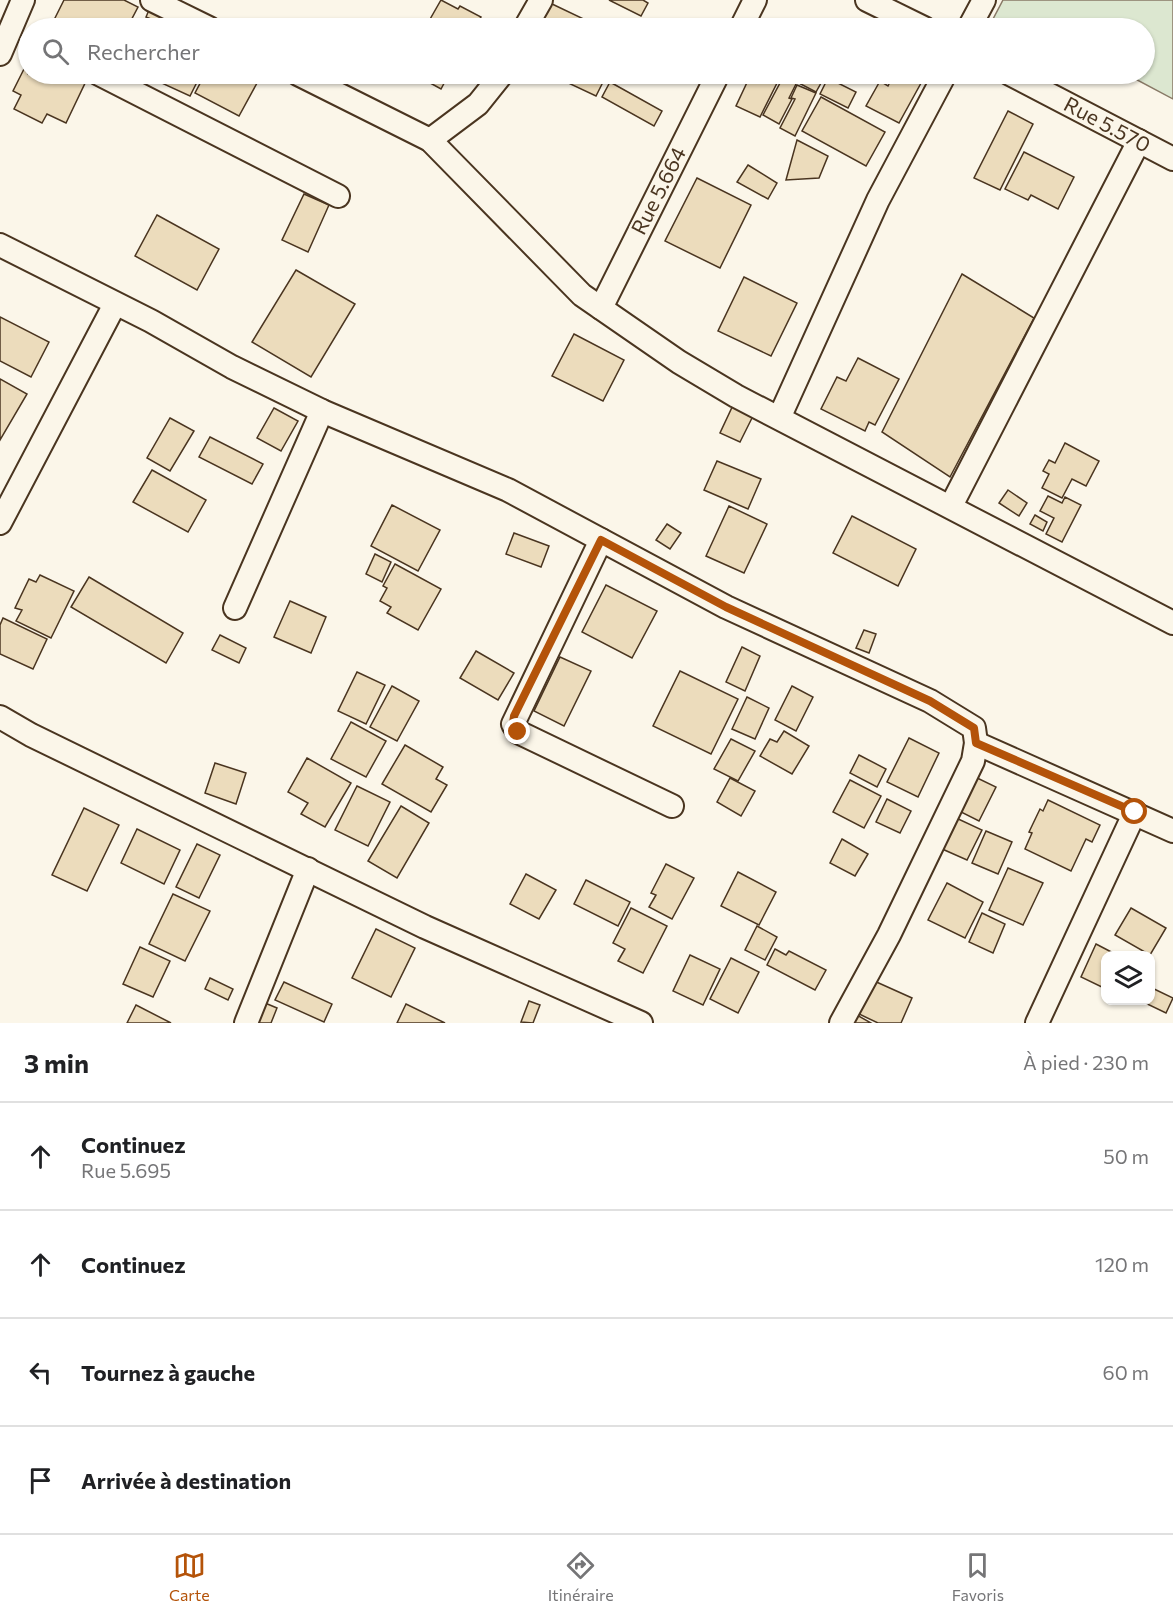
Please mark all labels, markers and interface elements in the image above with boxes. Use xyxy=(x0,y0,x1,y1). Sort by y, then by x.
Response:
search box xyxy=(18,18,1155,84)
icon: search xyxy=(39,35,72,68)
text: Rechercher xyxy=(87,38,200,65)
street label: Rue 5.570 xyxy=(1060,91,1155,157)
street label: Rue 5.664 xyxy=(625,142,691,238)
route end xyxy=(504,718,530,744)
route start xyxy=(1121,798,1147,824)
map controls xyxy=(1101,951,1155,1005)
button: layers xyxy=(1101,951,1155,1005)
text: 3 min xyxy=(24,1047,89,1078)
text: À pied · 230 m xyxy=(1023,1050,1149,1074)
text: Continuez xyxy=(81,1131,186,1158)
icon: ahead xyxy=(24,1140,57,1173)
text: 50 m xyxy=(1103,1144,1149,1168)
text: Rue 5.695 xyxy=(81,1158,171,1182)
icon: ahead xyxy=(24,1248,57,1281)
text: Continuez xyxy=(81,1251,186,1278)
text: 120 m xyxy=(1095,1252,1149,1276)
icon: left xyxy=(24,1356,57,1389)
text: Tournez à gauche xyxy=(81,1359,255,1386)
text: 60 m xyxy=(1103,1360,1149,1384)
icon: arrive xyxy=(24,1464,57,1497)
text: Arrivée à destination xyxy=(81,1467,291,1494)
tab: Carte xyxy=(169,1549,210,1604)
tab: Itinéraire xyxy=(548,1549,614,1604)
tab: Favoris xyxy=(952,1549,1004,1604)

